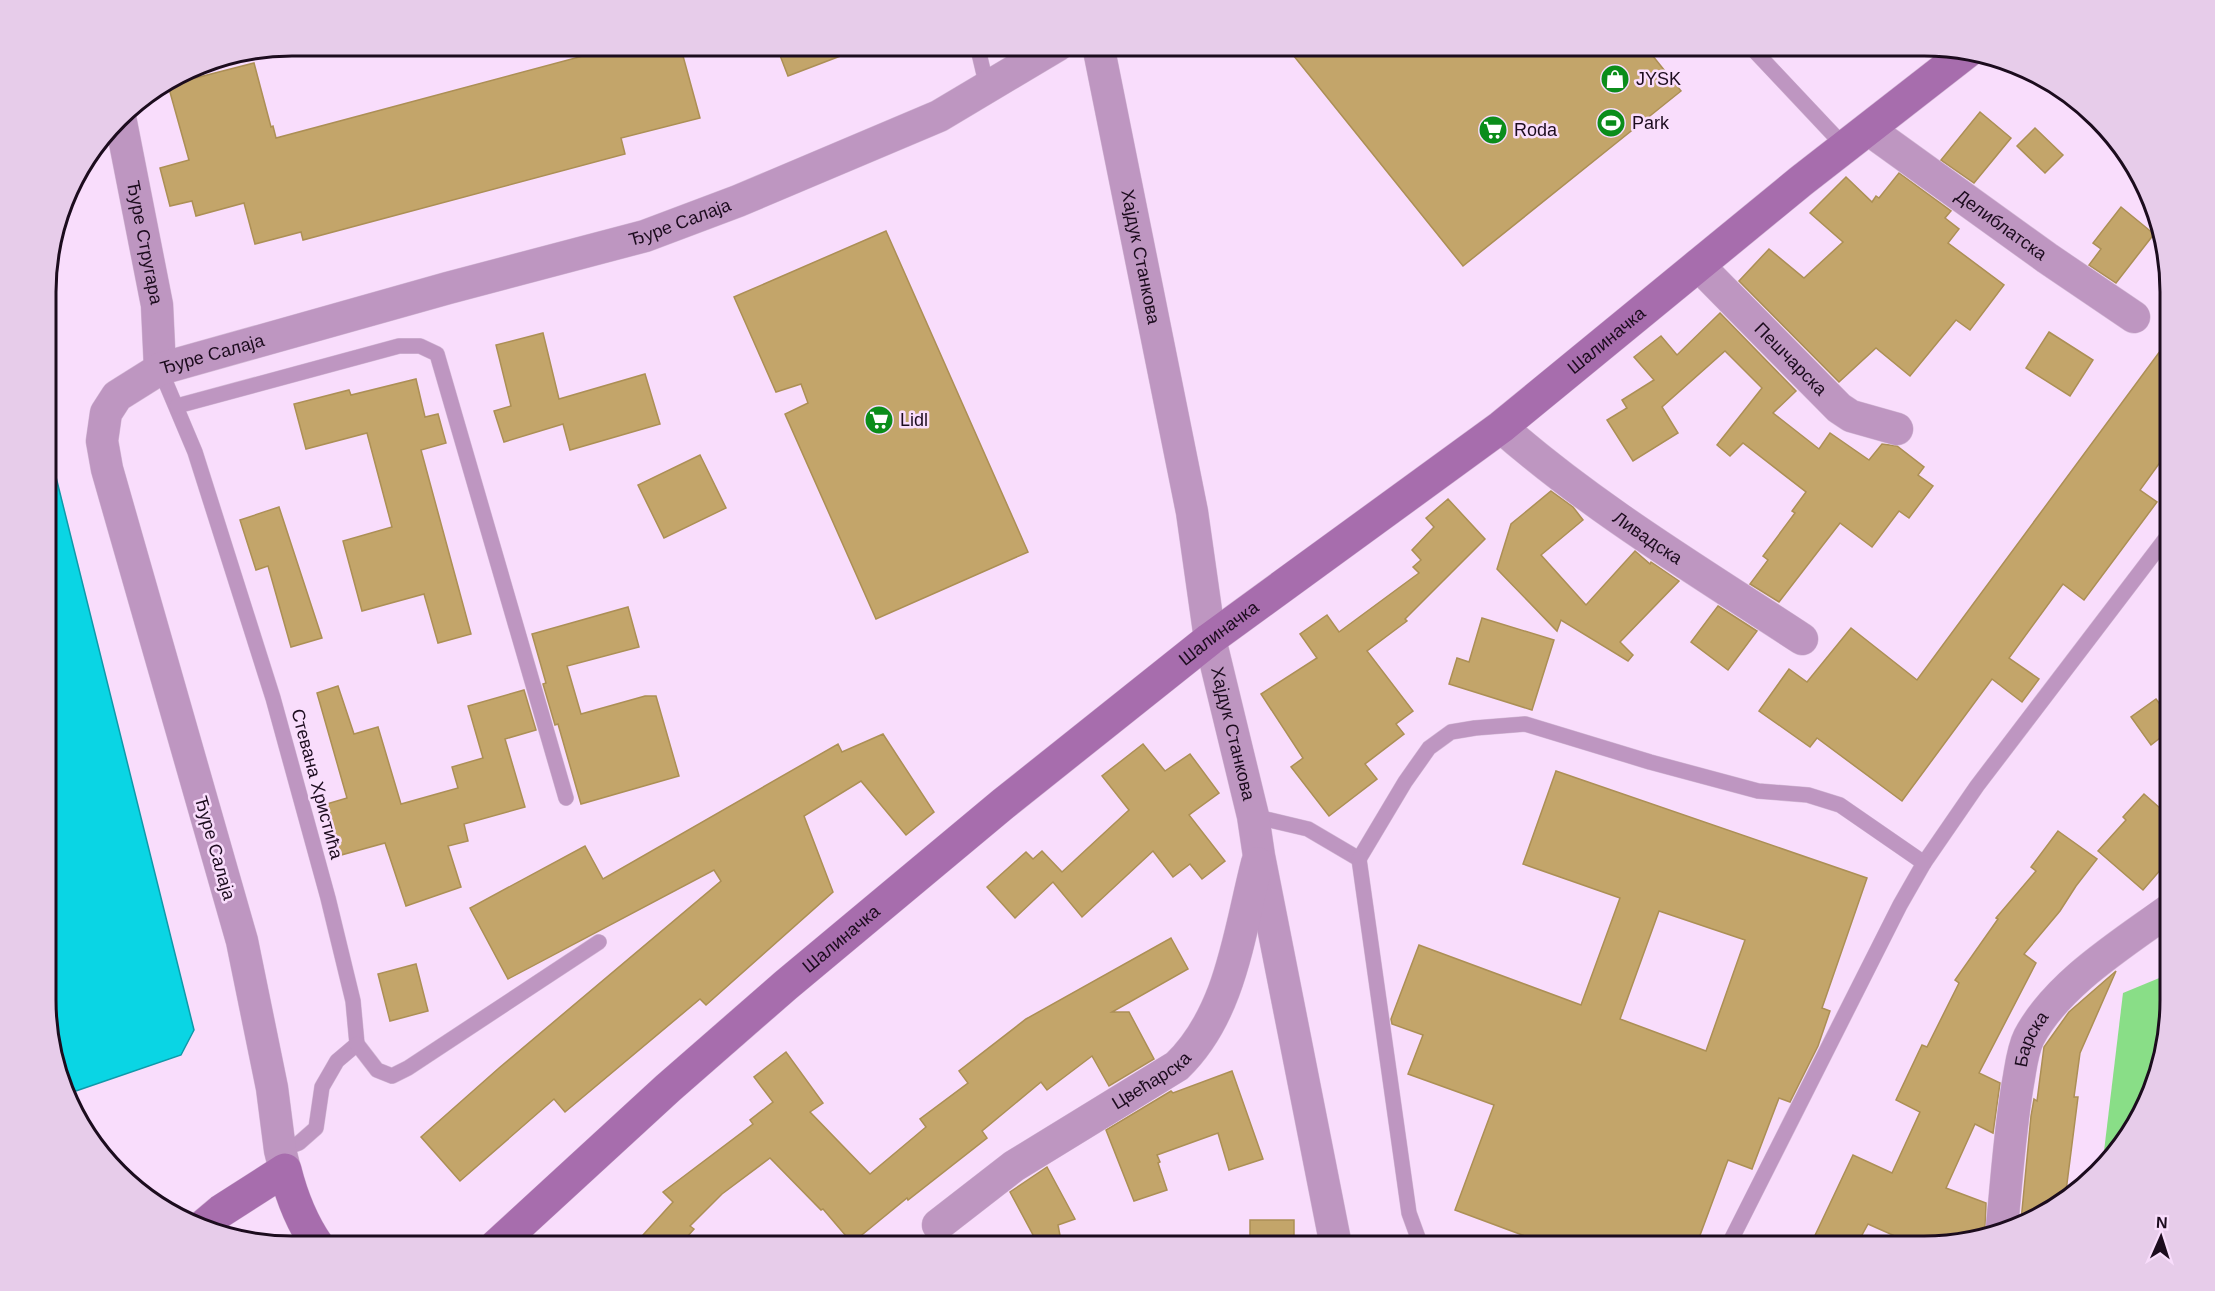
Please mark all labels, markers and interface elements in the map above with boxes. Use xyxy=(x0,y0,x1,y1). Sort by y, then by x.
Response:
shop icon: JYSK xyxy=(1599,63,1631,95)
place label: JYSK xyxy=(1636,69,1681,89)
sports icon: Park xyxy=(1595,107,1627,139)
place label: Park xyxy=(1632,113,1670,133)
supermarket icon: Roda xyxy=(1477,114,1509,146)
place label: Roda xyxy=(1514,120,1558,140)
street label: Ђуре Стругара xyxy=(123,179,167,307)
street label: Делиблатска xyxy=(1952,185,2051,265)
street label: Хајдук Станкова xyxy=(1117,188,1164,327)
street label: Ђуре Салаја xyxy=(627,194,734,250)
street label: Шалиначка xyxy=(1564,302,1650,378)
street label: Пешчарска xyxy=(1751,318,1832,400)
street label: Ђуре Салаја xyxy=(158,330,267,378)
supermarket icon: Lidl xyxy=(863,404,895,436)
place label: Lidl xyxy=(900,410,928,430)
street label: Ливадска xyxy=(1609,507,1687,569)
street label: Шалиначка xyxy=(1175,596,1263,670)
street label: Хајдук Станкова xyxy=(1207,665,1259,803)
street label: Стевана Христића xyxy=(287,707,347,862)
street label: Ђуре Салаја xyxy=(191,794,240,903)
street label: Шалиначка xyxy=(799,900,885,977)
street label: Барска xyxy=(2011,1007,2053,1069)
street label: Цвећарска xyxy=(1108,1047,1196,1113)
north arrow xyxy=(2131,1207,2191,1267)
text: N xyxy=(2156,1214,2168,1231)

